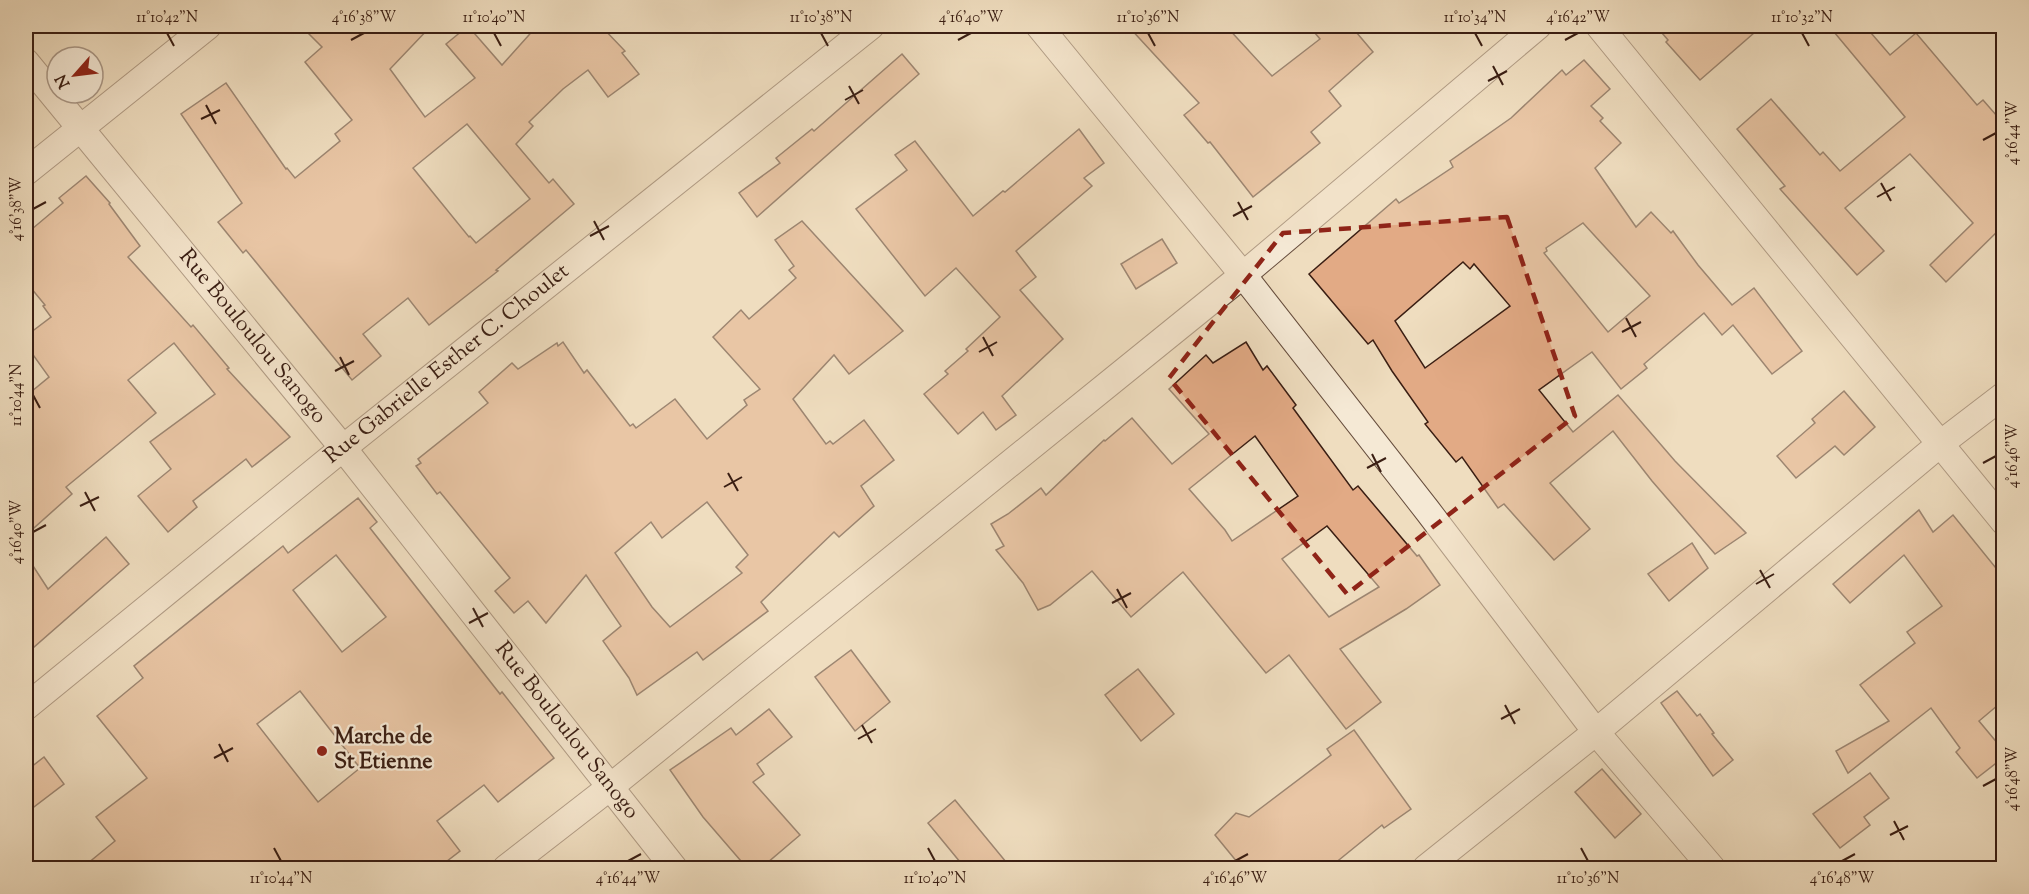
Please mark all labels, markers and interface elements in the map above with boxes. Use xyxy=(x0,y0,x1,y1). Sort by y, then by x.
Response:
text: 11°10'42"N xyxy=(136,8,198,29)
text: 4°16'38"W xyxy=(332,8,397,29)
text: 11°10'40"N xyxy=(463,8,525,29)
text: 11°10'38"N xyxy=(790,8,852,29)
text: 4°16'40"W xyxy=(939,8,1004,29)
text: 11°10'36"N xyxy=(1117,8,1179,29)
text: 11°10'34"N xyxy=(1444,8,1506,29)
text: 4°16'42"W xyxy=(1546,8,1610,29)
text: 11°10'32"N xyxy=(1771,8,1833,29)
north arrow xyxy=(45,45,105,105)
text: N xyxy=(51,70,77,92)
text: 4°16'44"W xyxy=(2003,100,2024,165)
text: 4°16'38"W xyxy=(7,176,28,241)
street label: Rue Bouloulou Sanogo xyxy=(170,243,334,432)
street label: Rue Gabrielle Esther C. Choulet xyxy=(318,256,577,473)
text: 11°10'44"N xyxy=(7,364,28,426)
text: 4°16'46"W xyxy=(2003,423,2024,488)
text: 4°16'40"W xyxy=(7,499,28,564)
street label: Rue Bouloulou Sanogo xyxy=(486,636,646,827)
place label: Marche de St Etienne xyxy=(334,722,433,779)
marker: Marche de St Etienne xyxy=(315,744,329,758)
text: 4°16'48"W xyxy=(2003,746,2024,811)
text: 11°10'44"N xyxy=(250,869,312,890)
text: 4°16'44"W xyxy=(596,869,661,890)
text: 11°10'40"N xyxy=(904,869,966,890)
text: 4°16'46"W xyxy=(1203,869,1268,890)
text: 11°10'36"N xyxy=(1557,869,1619,890)
text: 4°16'48"W xyxy=(1810,869,1875,890)

